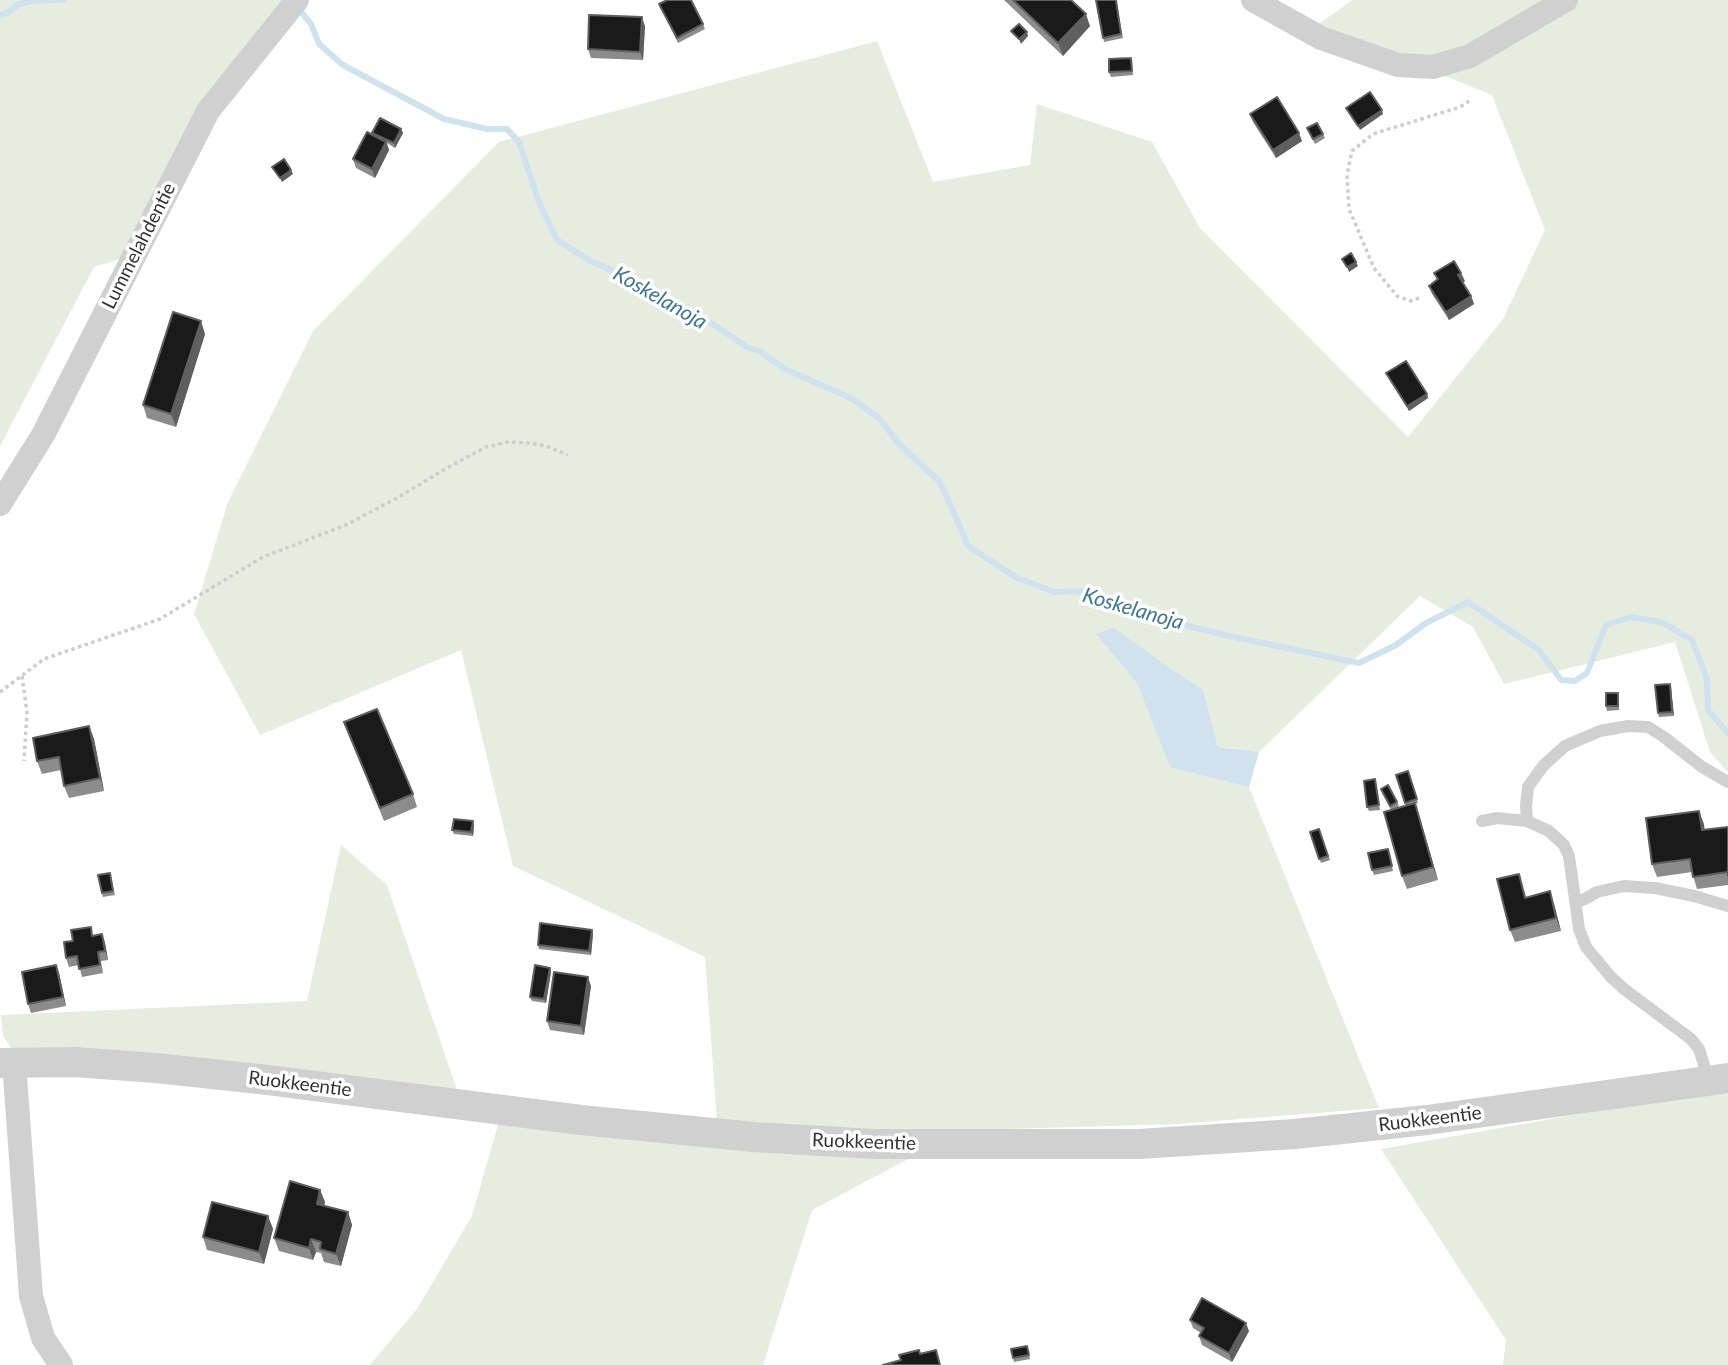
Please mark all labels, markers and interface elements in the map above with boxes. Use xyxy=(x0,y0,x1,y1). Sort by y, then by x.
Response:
street label: Lummelahdentie xyxy=(97,179,181,313)
water label: Koskelanoja xyxy=(609,261,711,335)
water label: Koskelanoja xyxy=(1080,583,1186,635)
street label: Ruokkeentie xyxy=(247,1066,353,1102)
street label: Ruokkeentie xyxy=(1377,1101,1483,1137)
street label: Ruokkeentie xyxy=(812,1129,916,1155)

